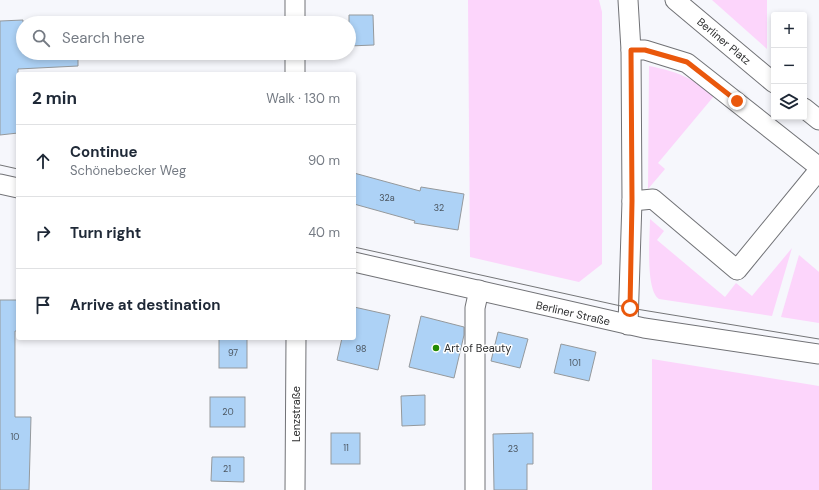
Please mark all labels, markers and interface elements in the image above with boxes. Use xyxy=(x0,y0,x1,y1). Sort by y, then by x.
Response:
map controls xyxy=(771,12,807,120)
button: + xyxy=(771,12,807,48)
street label: Berliner Platz xyxy=(694,15,754,67)
search box xyxy=(16,16,356,60)
icon: search xyxy=(30,27,52,49)
text: Search here xyxy=(62,28,145,48)
button: − xyxy=(771,48,807,84)
button: layers xyxy=(771,84,807,120)
text: 2 min xyxy=(32,87,77,109)
text: Walk · 130 m xyxy=(266,90,340,107)
route end xyxy=(728,92,746,110)
text: Continue xyxy=(70,142,138,162)
icon: ahead xyxy=(32,150,54,172)
text: 90 m xyxy=(308,152,340,169)
text: Schönebecker Weg xyxy=(70,162,186,179)
house number: 32a xyxy=(379,192,395,204)
house number: 32 xyxy=(434,202,444,214)
icon: right xyxy=(32,222,54,244)
text: Turn right xyxy=(70,223,141,243)
text: 40 m xyxy=(308,224,340,241)
icon: arrive xyxy=(32,294,54,316)
text: Arrive at destination xyxy=(70,295,221,315)
street label: Berliner Straße xyxy=(535,298,611,328)
route start xyxy=(621,299,639,317)
place label: Art of Beauty xyxy=(444,341,511,355)
house number: 98 xyxy=(356,343,366,355)
marker: Art of Beauty xyxy=(431,343,441,353)
house number: 97 xyxy=(228,347,238,359)
house number: 101 xyxy=(569,357,581,369)
street label: Lenzstraße xyxy=(289,386,303,442)
house number: 20 xyxy=(222,406,234,418)
house number: 10 xyxy=(11,431,19,443)
house number: 11 xyxy=(343,442,349,454)
house number: 23 xyxy=(508,443,518,455)
house number: 21 xyxy=(223,463,231,475)

